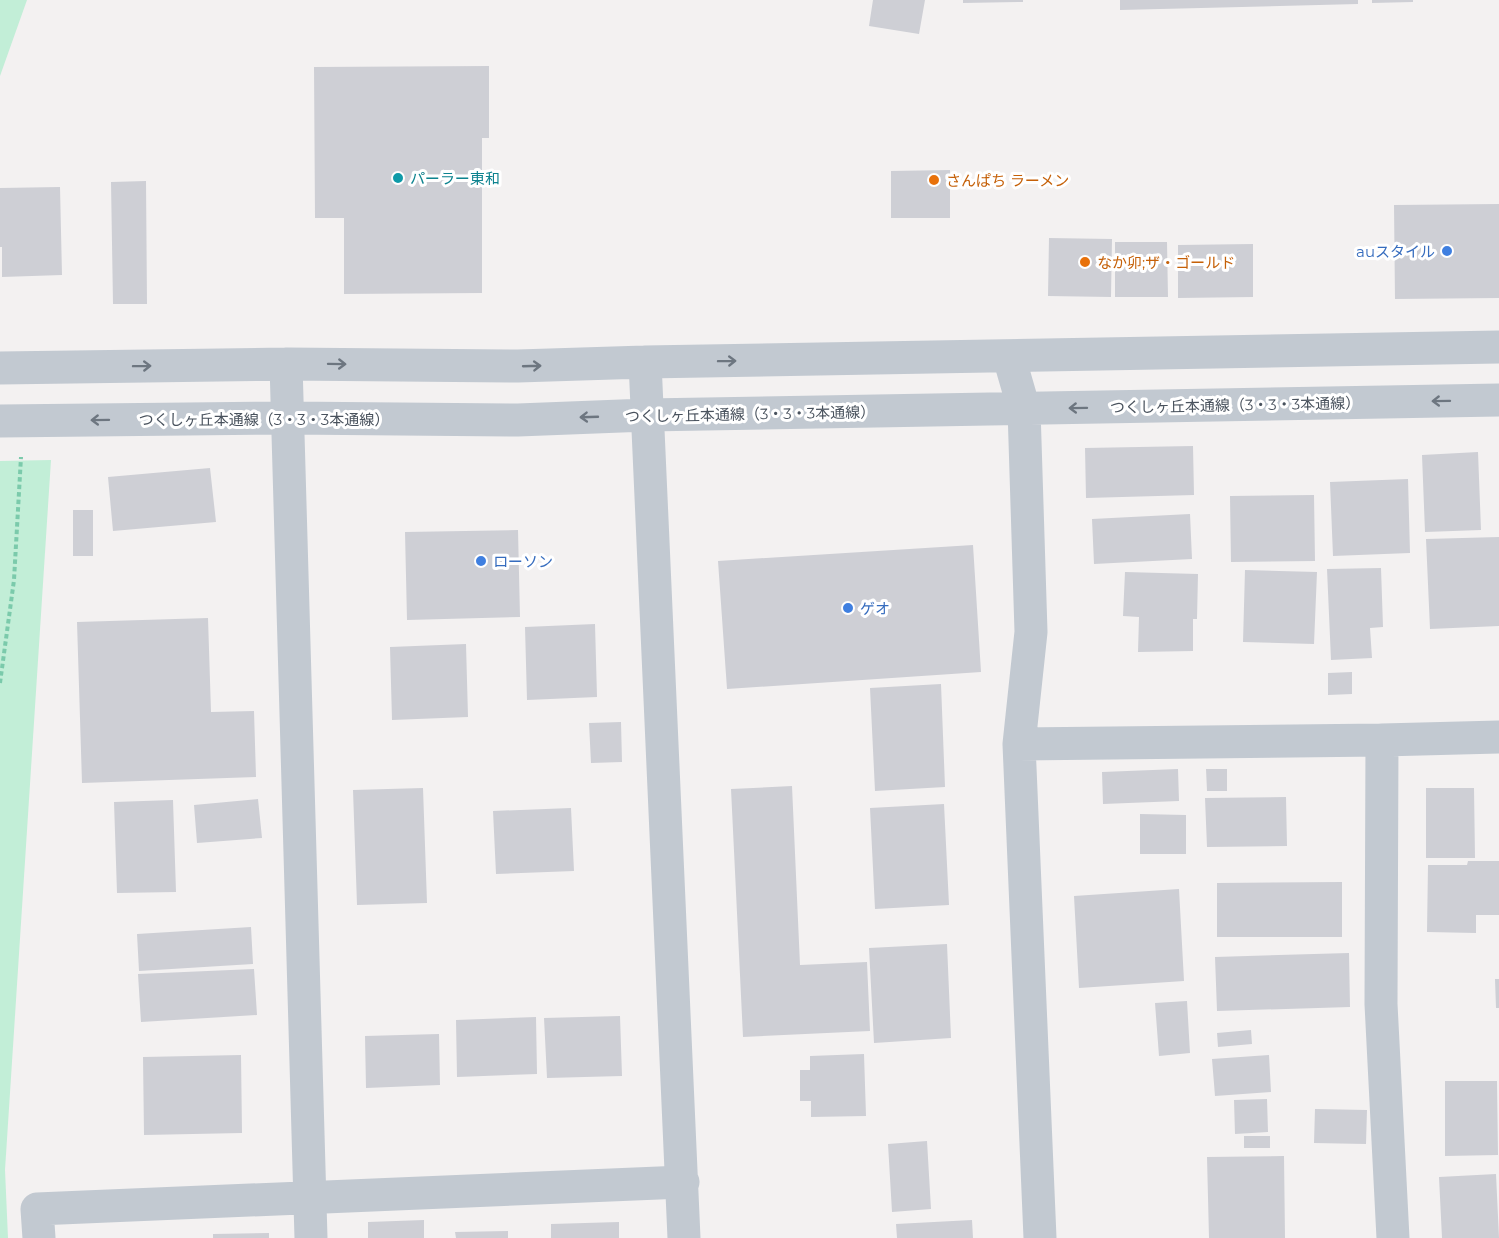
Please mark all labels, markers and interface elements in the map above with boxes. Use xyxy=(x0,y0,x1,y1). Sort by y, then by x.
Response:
place label: パーラー東和 xyxy=(410,169,500,188)
marker: パーラー東和 xyxy=(391,171,405,185)
place label: さんぱち ラーメン xyxy=(946,171,1069,190)
marker: さんぱち ラーメン xyxy=(927,173,941,187)
place label: auスタイル xyxy=(1356,242,1435,261)
marker: auスタイル xyxy=(1440,244,1454,258)
place label: なか卯;ザ・ゴールド xyxy=(1097,253,1235,272)
marker: なか卯;ザ・ゴールド xyxy=(1078,255,1092,269)
one-way arrow xyxy=(717,355,737,367)
one-way arrow xyxy=(327,358,347,370)
one-way arrow xyxy=(132,360,152,372)
one-way arrow xyxy=(522,360,542,371)
street label: つくしヶ丘本通線（3・3・3本通線） xyxy=(1110,393,1360,417)
one-way arrow xyxy=(1431,396,1451,407)
street label: つくしヶ丘本通線（3・3・3本通線） xyxy=(625,402,875,426)
one-way arrow xyxy=(1068,402,1088,414)
street label: つくしヶ丘本通線（3・3・3本通線） xyxy=(139,410,389,429)
one-way arrow xyxy=(579,412,599,423)
one-way arrow xyxy=(90,414,110,426)
place label: ローソン xyxy=(493,552,553,571)
marker: ローソン xyxy=(474,554,488,568)
place label: ゲオ xyxy=(860,599,890,618)
marker: ゲオ xyxy=(841,601,855,615)

